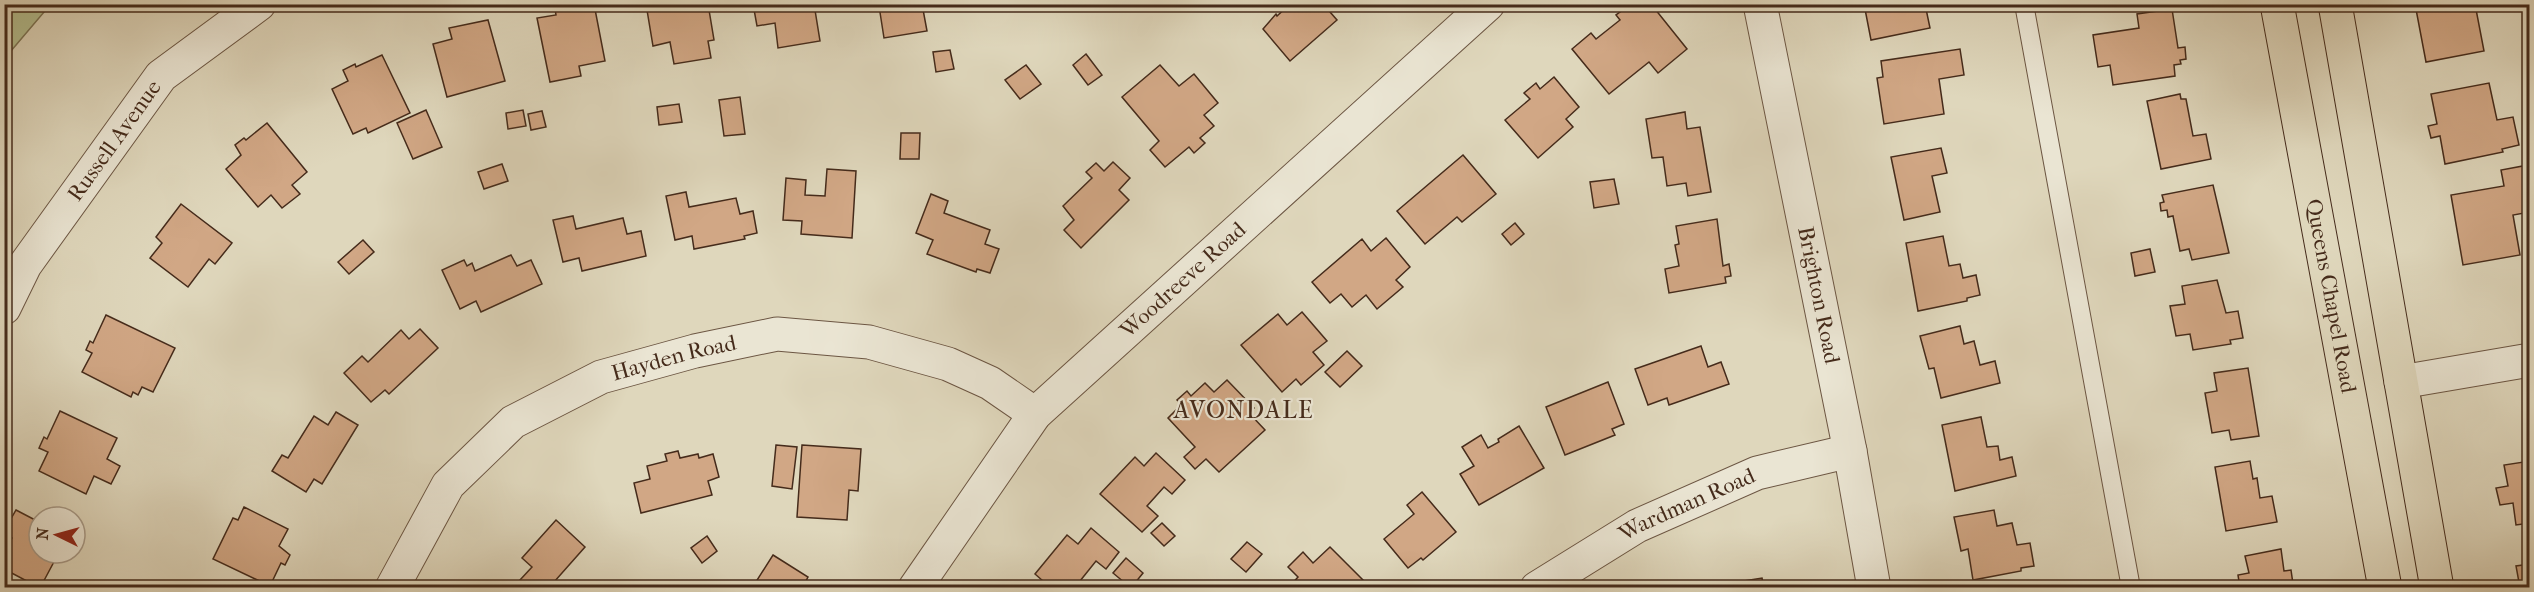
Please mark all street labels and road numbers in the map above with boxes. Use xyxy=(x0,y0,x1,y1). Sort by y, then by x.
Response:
street label: Russell Avenue xyxy=(62,75,167,206)
street label: Queens Chapel Road xyxy=(2300,197,2362,396)
street label: Woodreeve Road xyxy=(1114,216,1252,344)
street label: Brighton Road xyxy=(1792,224,1845,367)
street label: Hayden Road xyxy=(609,330,739,386)
street label: Wardman Road xyxy=(1613,462,1760,548)

